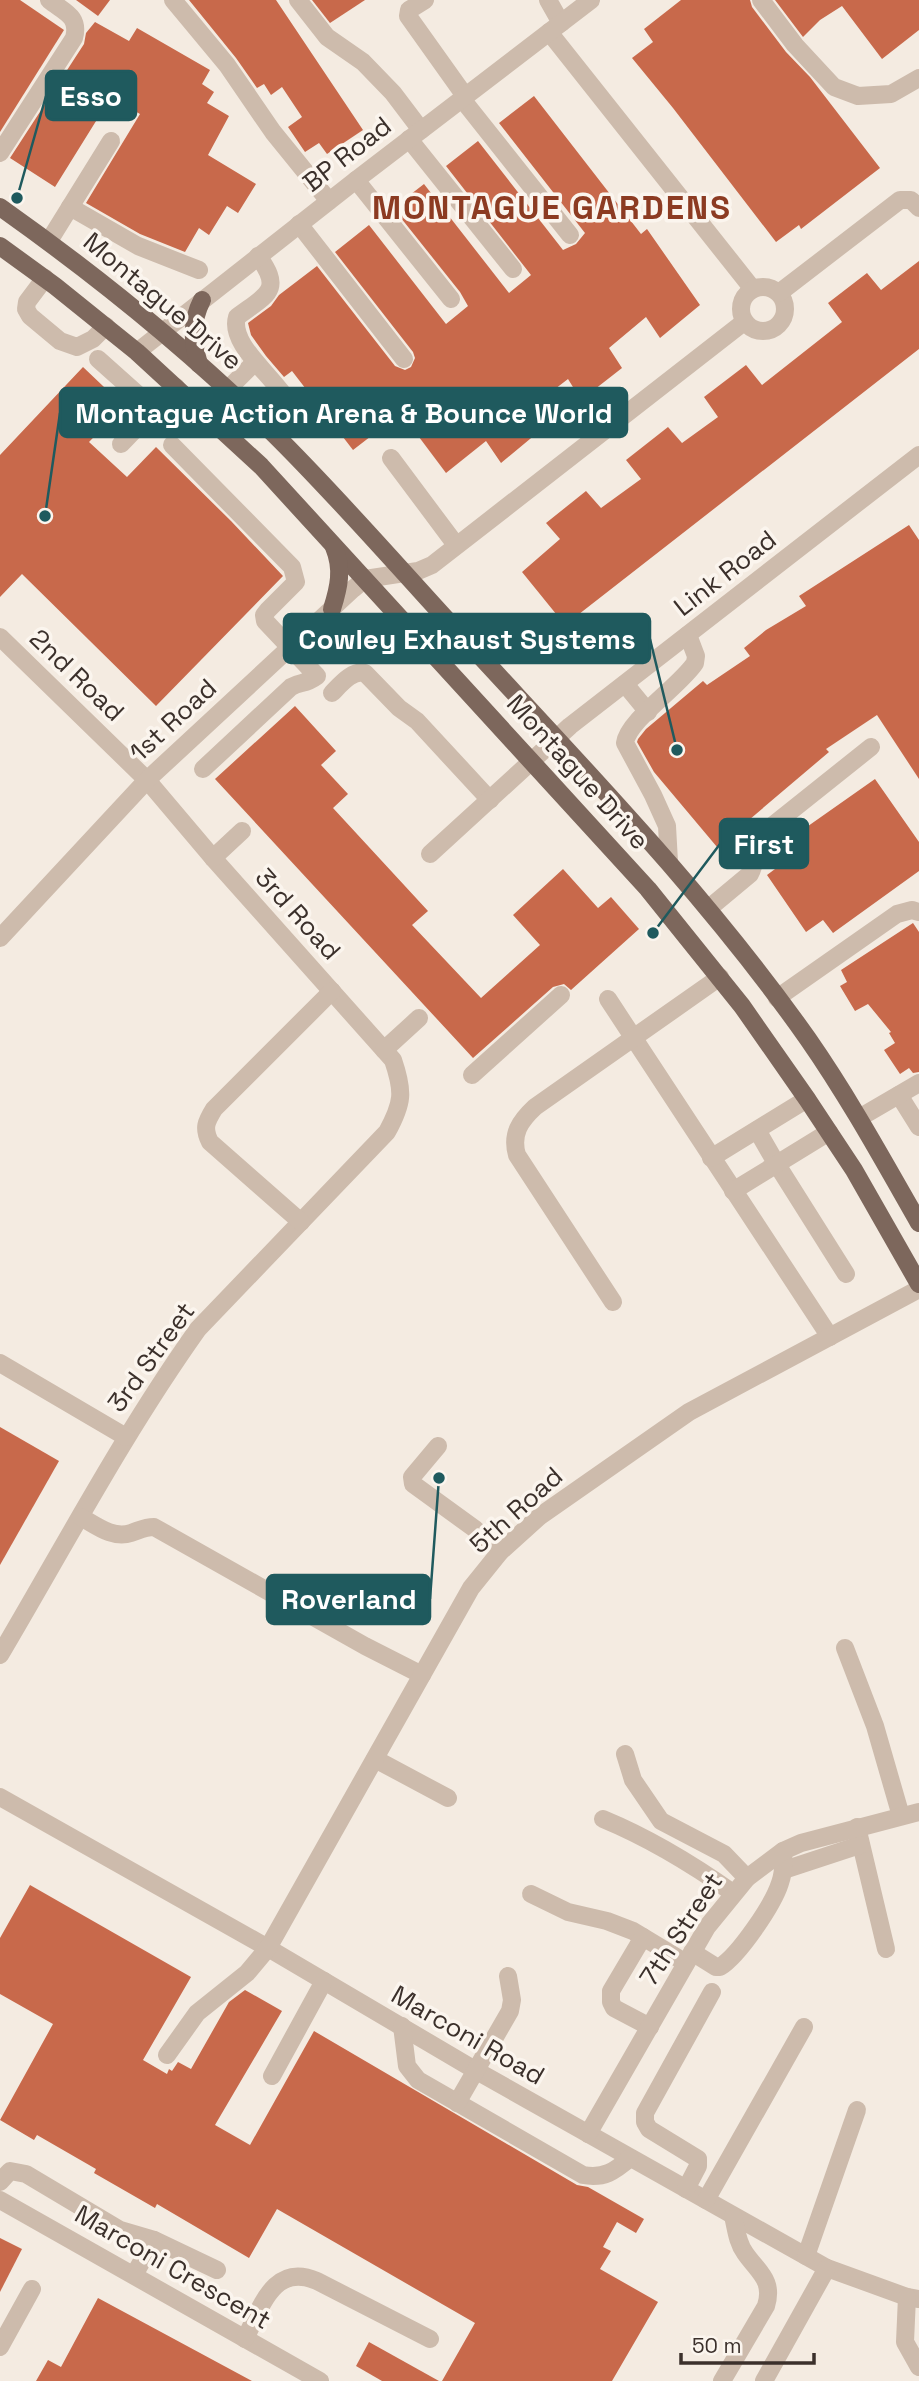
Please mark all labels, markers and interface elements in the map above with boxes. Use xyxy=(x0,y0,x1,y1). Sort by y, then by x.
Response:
callout: Esso xyxy=(46,71,136,120)
text: Esso xyxy=(60,78,122,114)
street label: BP Road xyxy=(296,109,398,199)
district label: MONTAGUE GARDENS xyxy=(372,187,732,229)
street label: Montague Drive xyxy=(76,224,250,378)
callout: Montague Action Arena & Bounce World xyxy=(60,388,627,437)
text: Montague Action Arena & Bounce World xyxy=(75,395,613,431)
street label: Link Road xyxy=(667,522,783,624)
callout: Cowley Exhaust Systems xyxy=(284,614,650,663)
street label: 2nd Road xyxy=(22,621,132,729)
text: Cowley Exhaust Systems xyxy=(298,621,636,657)
street label: 1st Road xyxy=(122,671,224,769)
street label: Montague Drive xyxy=(499,687,657,857)
callout: First xyxy=(720,819,808,868)
text: First xyxy=(734,826,794,862)
street label: 3rd Road xyxy=(248,861,348,967)
street label: 3rd Street xyxy=(100,1295,202,1419)
street label: 5th Road xyxy=(462,1459,570,1561)
callout: Roverland xyxy=(267,1575,430,1624)
text: Roverland xyxy=(281,1581,417,1617)
street label: 7th Street xyxy=(632,1866,730,1992)
street label: Marconi Road xyxy=(385,1977,551,2093)
street label: Marconi Crescent xyxy=(69,2197,277,2337)
scale bar xyxy=(681,2322,814,2366)
text: 50 m xyxy=(692,2332,742,2359)

